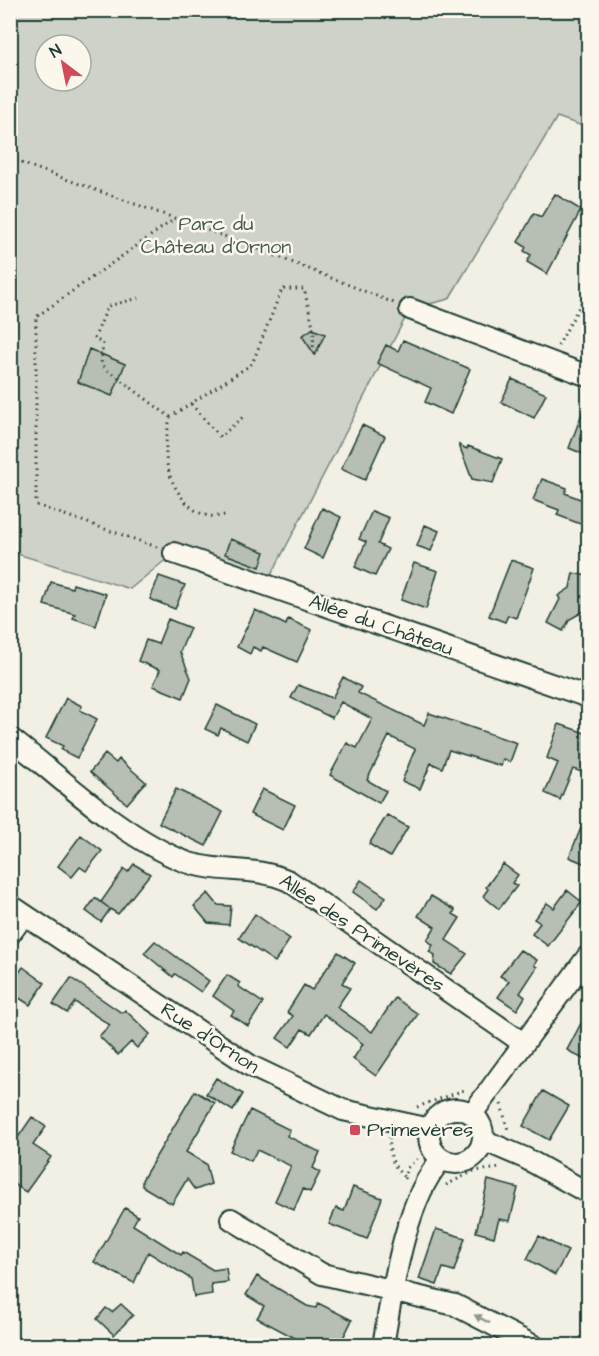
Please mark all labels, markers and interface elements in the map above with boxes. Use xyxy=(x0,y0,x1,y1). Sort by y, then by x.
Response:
north arrow xyxy=(33,33,93,93)
text: N xyxy=(45,39,66,63)
park label: Parc du Château d'Ornon xyxy=(141,210,291,261)
street label: Allée du Château xyxy=(305,587,457,663)
street label: Allée des Primevères xyxy=(274,867,450,999)
street label: Rue d'Ornon xyxy=(155,996,265,1080)
place label: Primevères xyxy=(367,1116,473,1144)
marker: Primevères xyxy=(348,1123,362,1137)
one-way arrow xyxy=(473,1314,490,1323)

